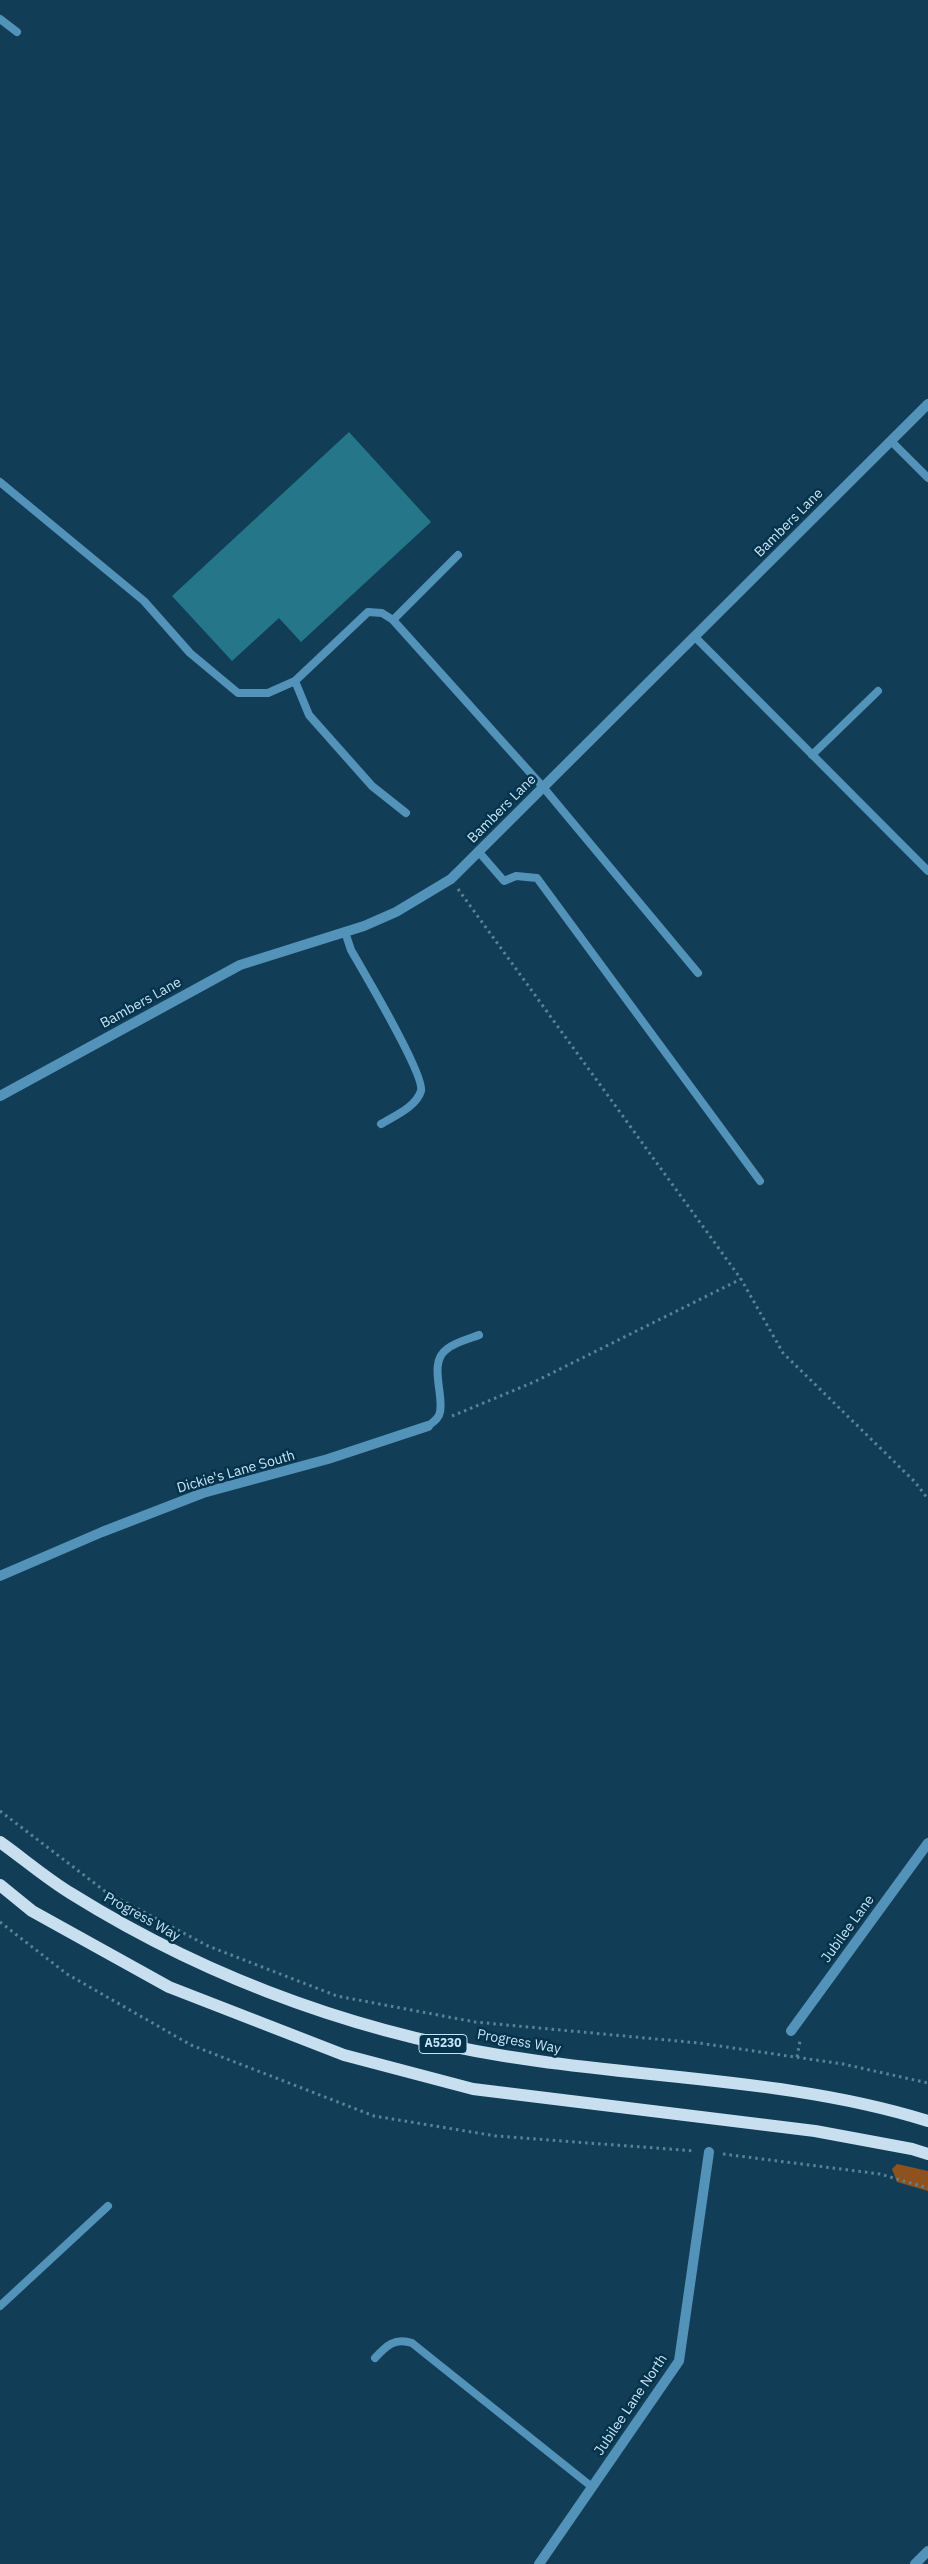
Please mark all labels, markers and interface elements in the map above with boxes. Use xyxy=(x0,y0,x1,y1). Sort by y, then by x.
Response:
street label: Bambers Lane xyxy=(751,485,827,561)
street label: Bambers Lane xyxy=(464,771,540,847)
street label: Bambers Lane xyxy=(98,974,184,1032)
street label: Dickie's Lane South xyxy=(175,1447,297,1497)
street label: Progress Way xyxy=(101,1889,183,1945)
street label: Jubilee Lane xyxy=(818,1892,878,1966)
street label: Progress Way xyxy=(476,2026,562,2058)
road number: A5230 xyxy=(419,2035,467,2054)
street label: Jubilee Lane North xyxy=(591,2351,671,2459)

